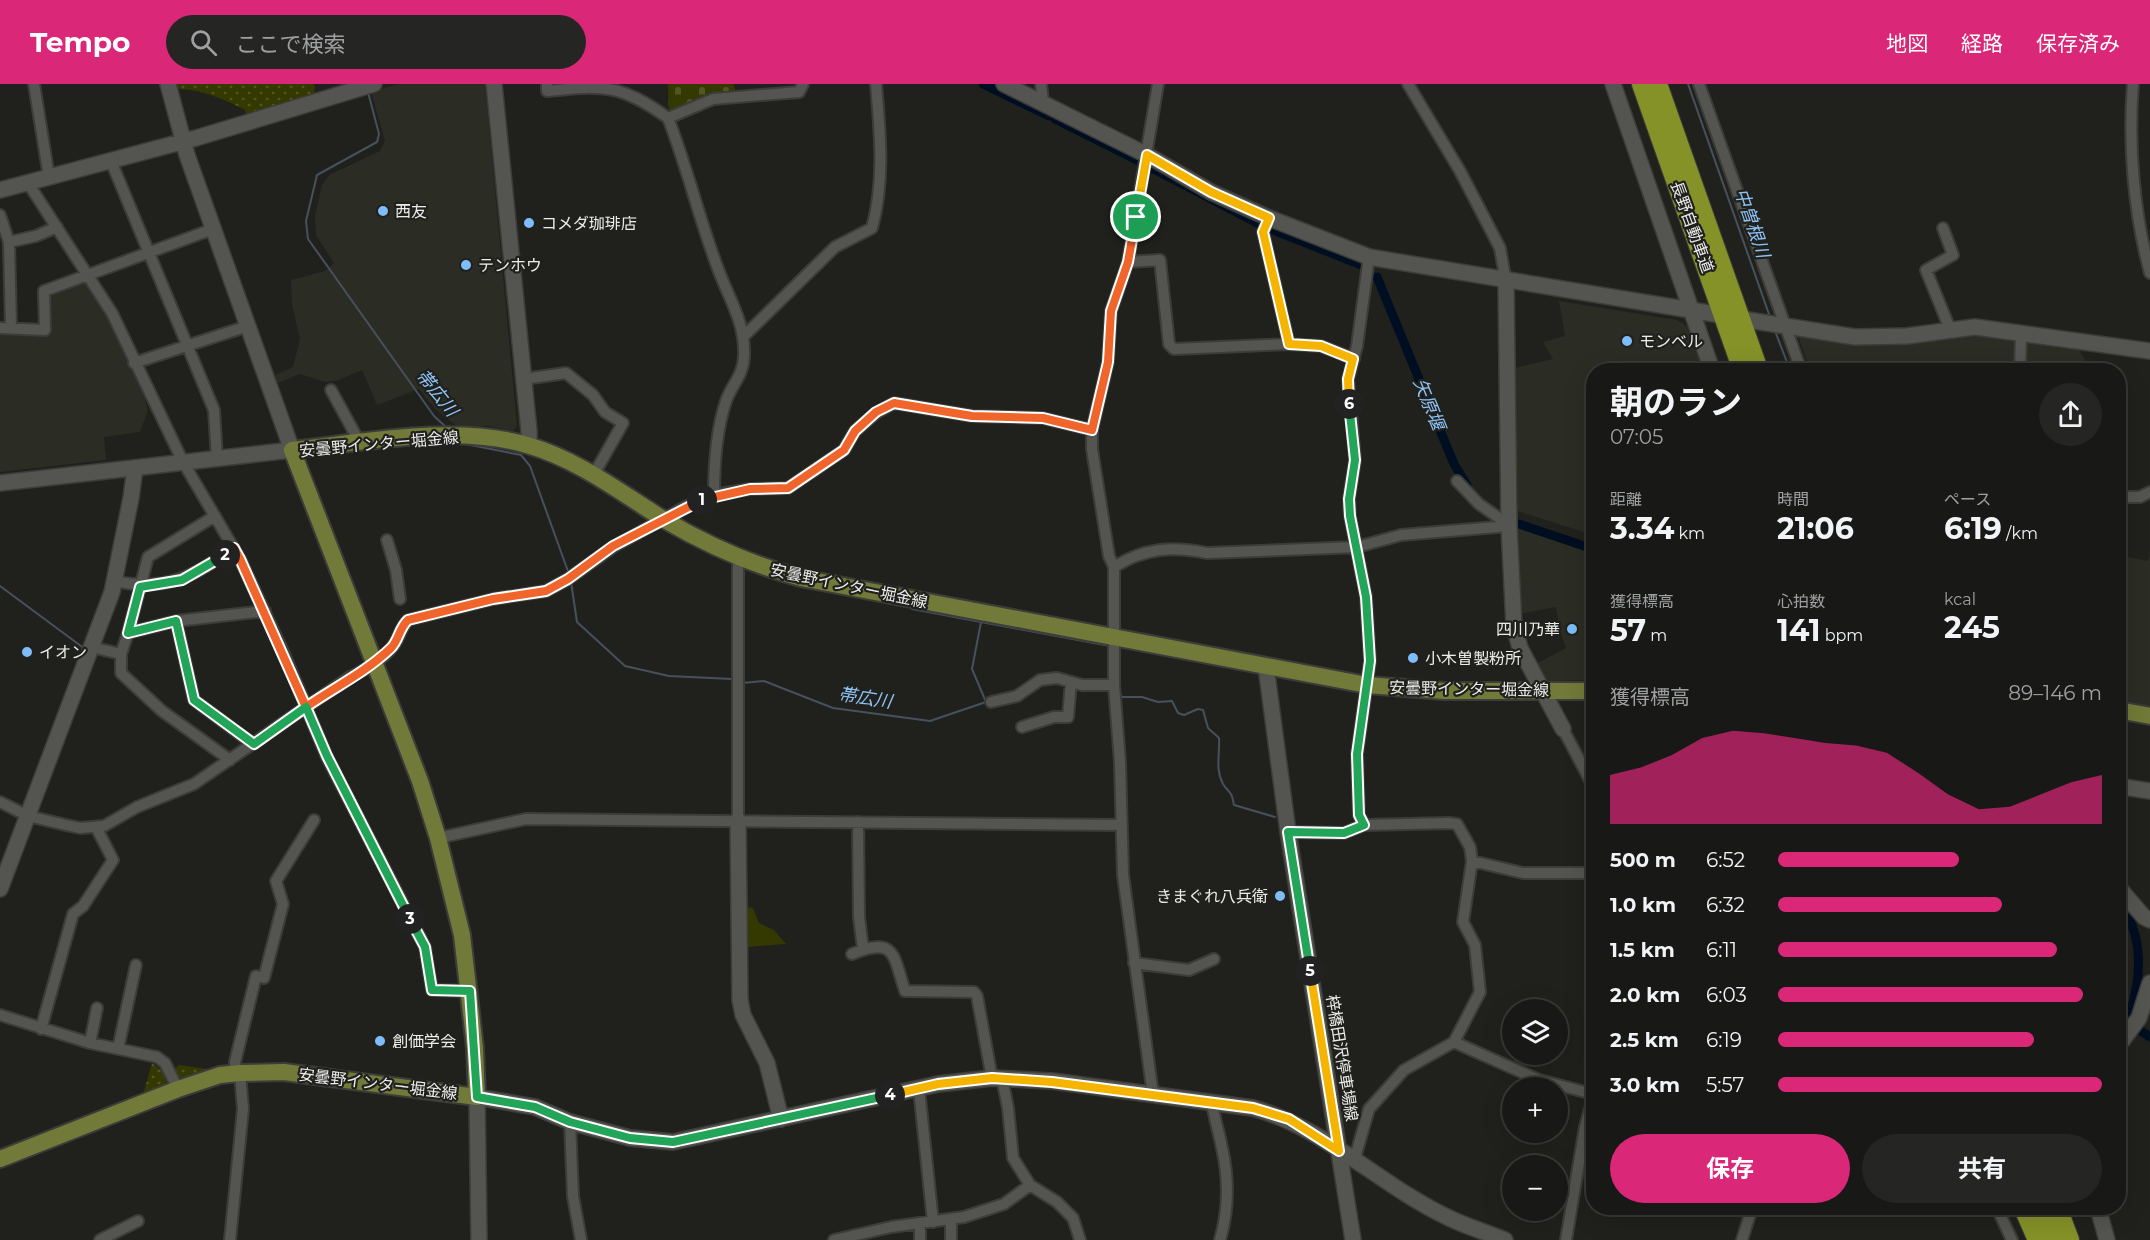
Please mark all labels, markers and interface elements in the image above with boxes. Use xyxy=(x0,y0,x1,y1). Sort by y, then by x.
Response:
search box xyxy=(166,15,586,69)
text: Tempo xyxy=(30,25,130,59)
icon: search xyxy=(187,26,220,59)
text: ここで検索 xyxy=(235,31,345,58)
text: 地図 xyxy=(1886,31,1928,56)
text: 経路 xyxy=(1961,31,2003,56)
text: 保存済み xyxy=(2036,31,2120,56)
street label: 長野自動車道 xyxy=(1667,179,1717,275)
water label: 中曽根川 xyxy=(1730,185,1775,263)
pin xyxy=(1110,191,1161,242)
icon: arrive xyxy=(1119,200,1152,233)
place label: 西友 xyxy=(395,202,427,221)
marker: 西友 xyxy=(376,204,390,218)
place label: コメダ珈琲店 xyxy=(541,214,637,233)
marker: コメダ珈琲店 xyxy=(522,216,536,230)
place label: テンホウ xyxy=(478,256,542,275)
marker: テンホウ xyxy=(459,258,473,272)
place label: モンベル xyxy=(1639,332,1703,351)
marker: モンベル xyxy=(1620,334,1634,348)
water label: 帯広川 xyxy=(411,365,464,422)
water label: 矢原堰 xyxy=(1409,375,1450,436)
text: 朝のラン xyxy=(1610,382,1742,422)
button: share xyxy=(2039,383,2102,446)
pin: 6 xyxy=(1334,389,1364,419)
text: 6 xyxy=(1344,394,1354,413)
text: 07:05 xyxy=(1610,425,1663,449)
street label: 安曇野インター堀金線 xyxy=(298,428,460,460)
pin: 1 xyxy=(687,485,717,515)
text: 1 xyxy=(699,490,705,509)
text: 距離 xyxy=(1610,490,1642,509)
text: 時間 xyxy=(1777,490,1809,509)
text: ペース xyxy=(1944,490,1991,509)
text: 3.34 xyxy=(1610,510,1674,547)
text: 21:06 xyxy=(1777,510,1854,547)
text: 6:19 xyxy=(1944,510,2002,547)
text: km xyxy=(1674,524,1705,543)
text: /km xyxy=(2002,524,2038,543)
pin: 2 xyxy=(210,540,240,570)
text: 2 xyxy=(220,545,230,564)
street label: 安曇野インター堀金線 xyxy=(769,560,929,612)
text: kcal xyxy=(1944,590,1976,609)
text: 獲得標高 xyxy=(1610,592,1674,611)
text: 心拍数 xyxy=(1777,592,1825,611)
text: 245 xyxy=(1944,609,2000,646)
text: 57 xyxy=(1610,612,1646,649)
text: 141 xyxy=(1777,612,1820,649)
place label: 四川乃華 xyxy=(1496,620,1560,639)
marker: 四川乃華 xyxy=(1565,622,1579,636)
text: m xyxy=(1646,626,1667,645)
text: bpm xyxy=(1820,626,1863,645)
place label: イオン xyxy=(39,643,87,662)
marker: イオン xyxy=(20,645,34,659)
place label: 小木曽製粉所 xyxy=(1425,649,1521,668)
marker: 小木曽製粉所 xyxy=(1406,651,1420,665)
street label: 安曇野インター堀金線 xyxy=(1389,678,1549,700)
text: 89–146 m xyxy=(2008,681,2102,705)
water label: 帯広川 xyxy=(837,683,895,713)
text: 獲得標高 xyxy=(1610,685,1690,709)
text: 500 m xyxy=(1610,848,1676,872)
text: 6:52 xyxy=(1706,848,1745,872)
place label: きまぐれ八兵衛 xyxy=(1156,887,1268,906)
marker: きまぐれ八兵衛 xyxy=(1273,889,1287,903)
text: 1.0 km xyxy=(1610,893,1676,917)
text: 6:32 xyxy=(1706,893,1745,917)
pin: 3 xyxy=(395,904,425,934)
text: 3 xyxy=(405,909,415,928)
text: 1.5 km xyxy=(1610,938,1675,962)
text: 6:11 xyxy=(1706,938,1737,962)
pin: 5 xyxy=(1295,956,1325,986)
text: 5 xyxy=(1305,961,1315,980)
text: 2.0 km xyxy=(1610,983,1680,1007)
text: 6:03 xyxy=(1706,983,1747,1007)
street label: 梓橋田沢停車場線 xyxy=(1323,993,1361,1123)
map controls xyxy=(1502,999,1568,1221)
button: layers xyxy=(1502,999,1568,1065)
text: 2.5 km xyxy=(1610,1028,1679,1052)
text: 6:19 xyxy=(1706,1028,1742,1052)
place label: 創価学会 xyxy=(392,1032,456,1051)
marker: 創価学会 xyxy=(373,1034,387,1048)
street label: 安曇野インター堀金線 xyxy=(297,1065,459,1103)
text: 3.0 km xyxy=(1610,1073,1680,1097)
text: 5:57 xyxy=(1706,1073,1744,1097)
button: + xyxy=(1502,1077,1568,1143)
pin: 4 xyxy=(875,1080,905,1110)
text: 4 xyxy=(884,1085,896,1104)
button: 保存 xyxy=(1610,1134,1850,1203)
button: 共有 xyxy=(1862,1134,2102,1203)
button: − xyxy=(1502,1155,1568,1221)

